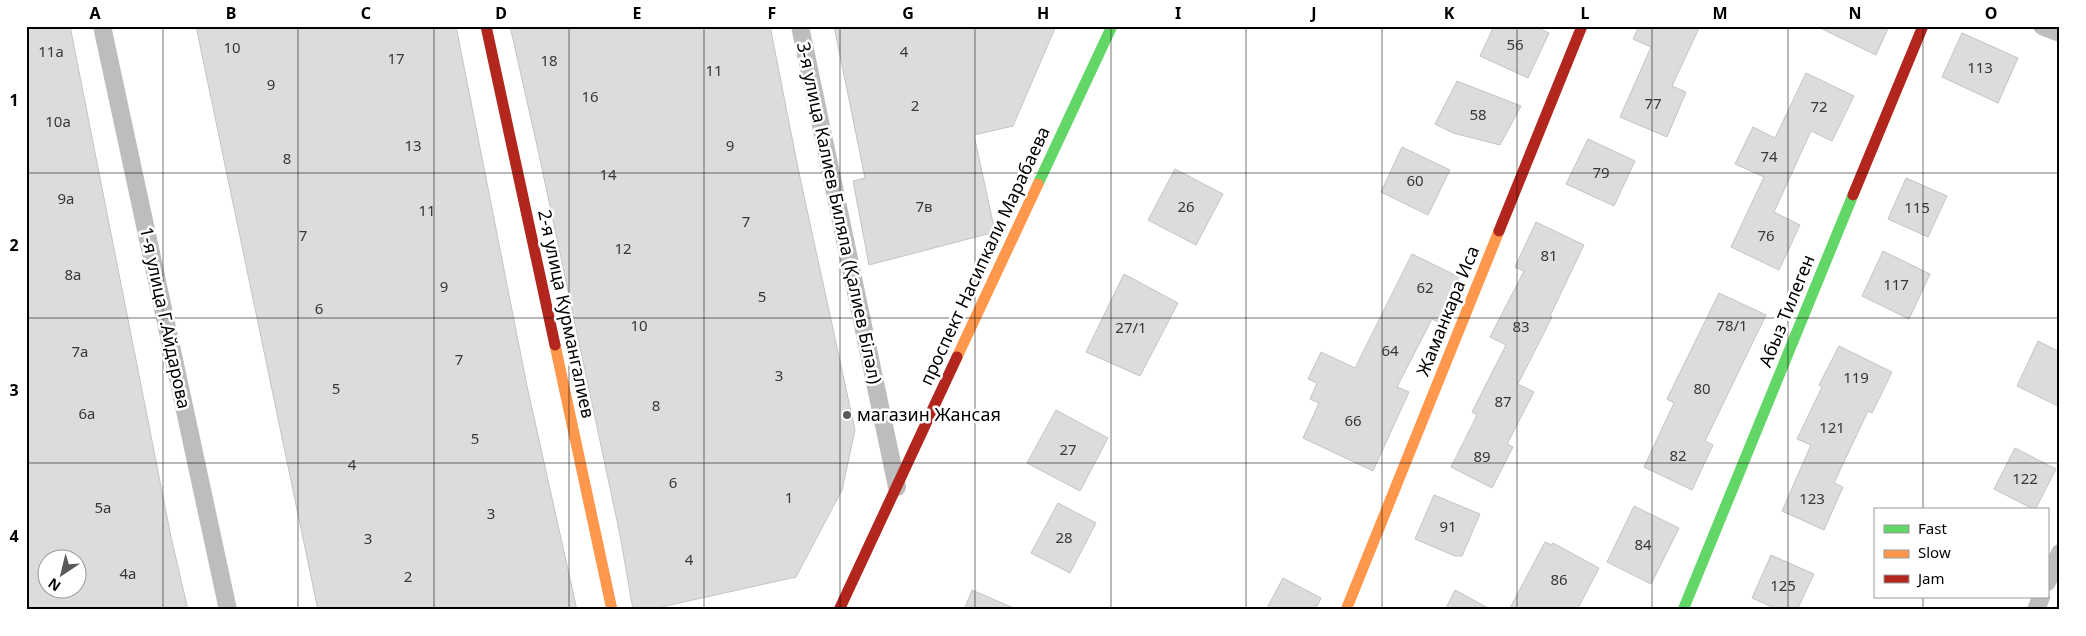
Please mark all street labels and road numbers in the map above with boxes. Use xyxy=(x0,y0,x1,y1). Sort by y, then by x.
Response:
street label: 3-я улица Калиев Биляла (Қалиев Біләл) xyxy=(792,40,888,386)
street label: проспект Насипкали Марабаева xyxy=(913,122,1055,389)
street label: 2-я улица Курмангалиев xyxy=(533,207,601,420)
street label: 1-я улица Г.Айдарова xyxy=(135,225,197,411)
street label: Жаманкара Иса xyxy=(1410,242,1484,379)
street label: Абыз Тилеген xyxy=(1753,251,1820,370)

